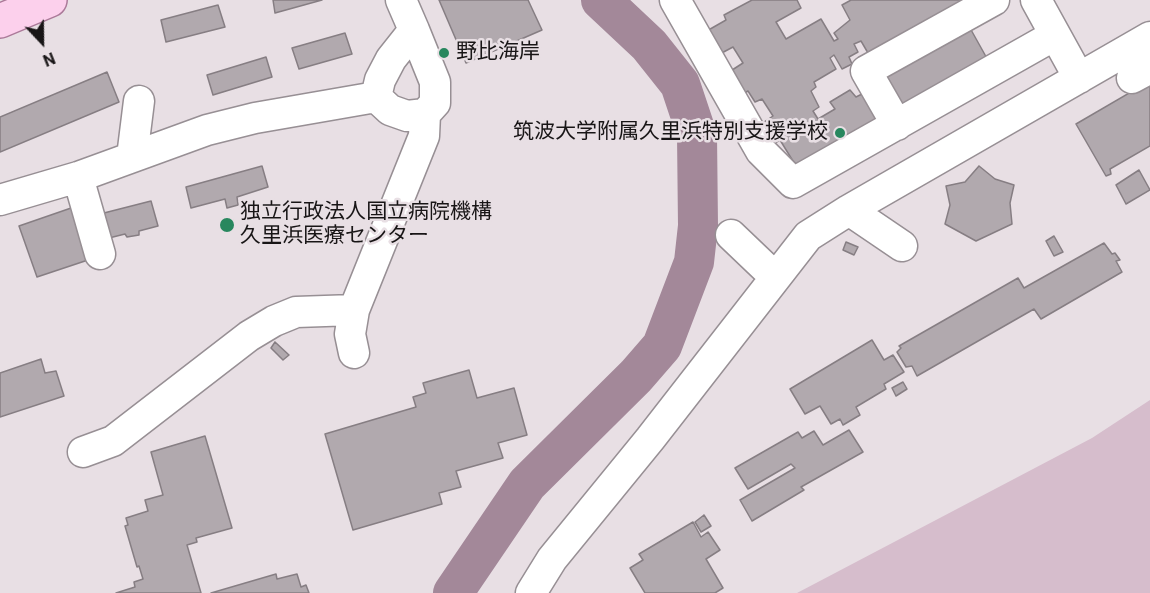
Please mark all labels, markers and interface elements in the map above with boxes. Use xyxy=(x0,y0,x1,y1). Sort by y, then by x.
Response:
north arrow xyxy=(12,12,72,72)
place label: 野比海岸 xyxy=(456,40,540,66)
marker: 野比海岸 xyxy=(437,46,451,60)
text: N xyxy=(40,48,58,70)
place label: 筑波大学附属久里浜特別支援学校 xyxy=(513,120,828,146)
marker: 筑波大学附属久里浜特別支援学校 xyxy=(833,126,847,140)
place label: 独立行政法人国立病院機構 久里浜医療センター xyxy=(240,200,492,250)
marker: 独立行政法人国立病院機構 久里浜医療センター xyxy=(218,216,236,234)

